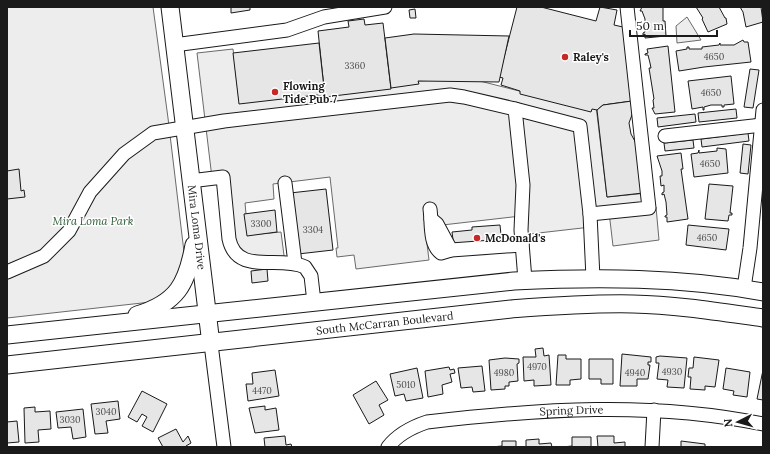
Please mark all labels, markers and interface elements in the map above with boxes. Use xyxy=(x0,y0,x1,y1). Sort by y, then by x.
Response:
scale bar xyxy=(630,12,717,38)
text: 50 m xyxy=(636,18,664,33)
place label: Raley's xyxy=(573,50,609,64)
house number: 4650 xyxy=(704,51,725,62)
marker: Raley's xyxy=(560,52,570,62)
house number: 3360 xyxy=(345,60,366,71)
place label: Flowing Tide Pub 7 xyxy=(283,79,337,106)
marker: Flowing Tide Pub 7 xyxy=(270,87,280,97)
house number: 4650 xyxy=(701,87,722,98)
house number: 4650 xyxy=(700,158,721,169)
street label: Mira Loma Drive xyxy=(185,184,209,271)
park label: Mira Loma Park xyxy=(52,214,134,228)
house number: 3300 xyxy=(250,218,272,229)
house number: 3304 xyxy=(303,224,323,235)
place label: McDonald's xyxy=(485,231,546,245)
house number: 4650 xyxy=(697,232,718,243)
marker: McDonald's xyxy=(472,233,482,243)
street label: South McCarran Boulevard xyxy=(315,308,455,338)
house number: 4970 xyxy=(527,361,547,372)
house number: 4930 xyxy=(662,366,683,377)
house number: 4980 xyxy=(494,367,515,378)
house number: 4940 xyxy=(625,367,646,378)
house number: 5010 xyxy=(396,379,416,390)
house number: 4470 xyxy=(252,385,272,396)
street label: Spring Drive xyxy=(539,402,603,419)
north arrow xyxy=(718,402,758,442)
house number: 3040 xyxy=(95,406,117,417)
house number: 3030 xyxy=(59,414,81,425)
text: N xyxy=(721,418,735,428)

